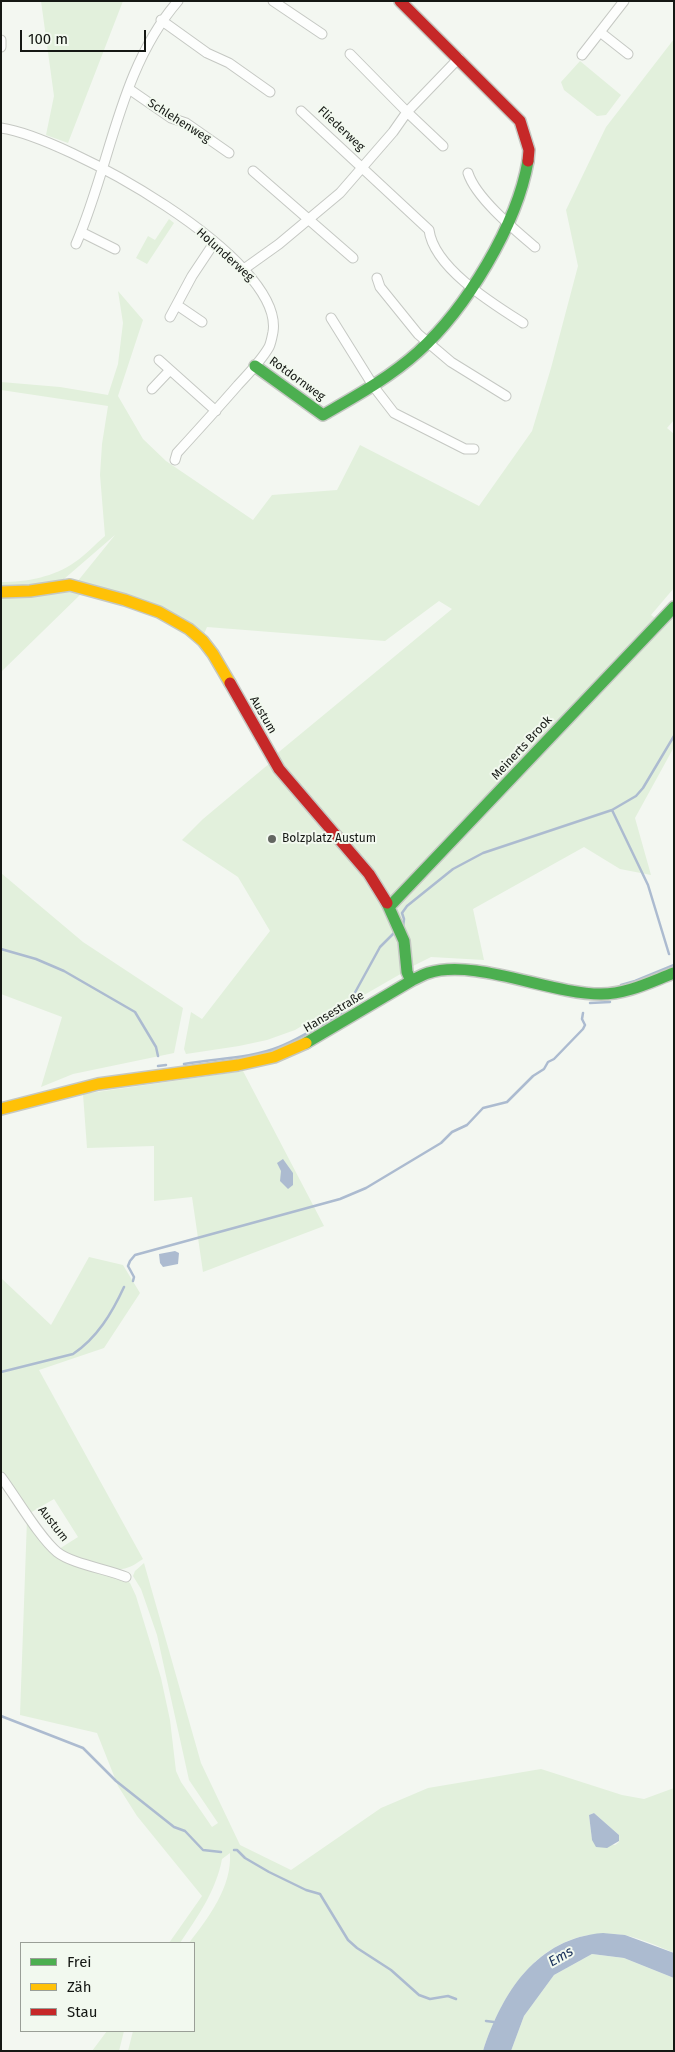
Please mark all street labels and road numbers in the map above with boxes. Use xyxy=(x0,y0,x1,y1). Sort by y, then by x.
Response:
street label: Schlehenweg xyxy=(145,96,213,146)
street label: Fliederweg xyxy=(315,104,367,154)
street label: Holunderweg xyxy=(193,225,257,285)
street label: Rotdornweg xyxy=(266,354,328,404)
street label: Austum xyxy=(246,694,280,736)
street label: Meinerts Brook xyxy=(489,713,555,783)
street label: Hansestraße xyxy=(301,988,367,1036)
street label: Austum xyxy=(35,1503,71,1545)

